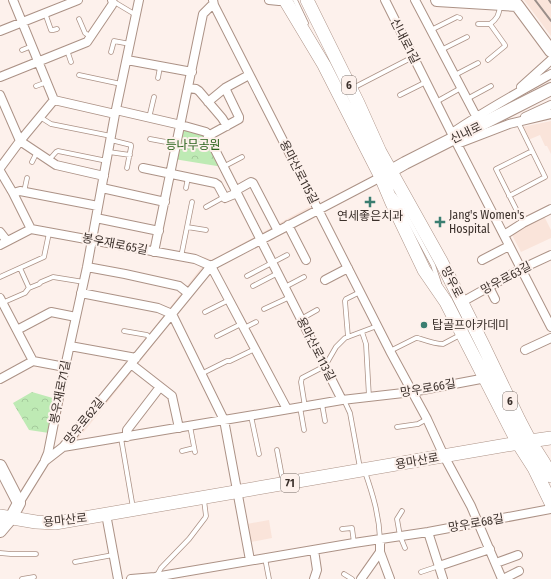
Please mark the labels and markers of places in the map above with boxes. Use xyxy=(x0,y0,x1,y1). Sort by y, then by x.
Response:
marker: 연세좋은치과 xyxy=(364,196,376,208)
place label: Jang's Women's Hospital xyxy=(449,208,524,236)
place label: 연세좋은치과 xyxy=(337,209,403,223)
marker: Jang's Women's Hospital xyxy=(434,216,446,228)
place label: 탑골프아카데미 xyxy=(432,318,509,332)
marker: 탑골프아카데미 xyxy=(419,320,429,330)

